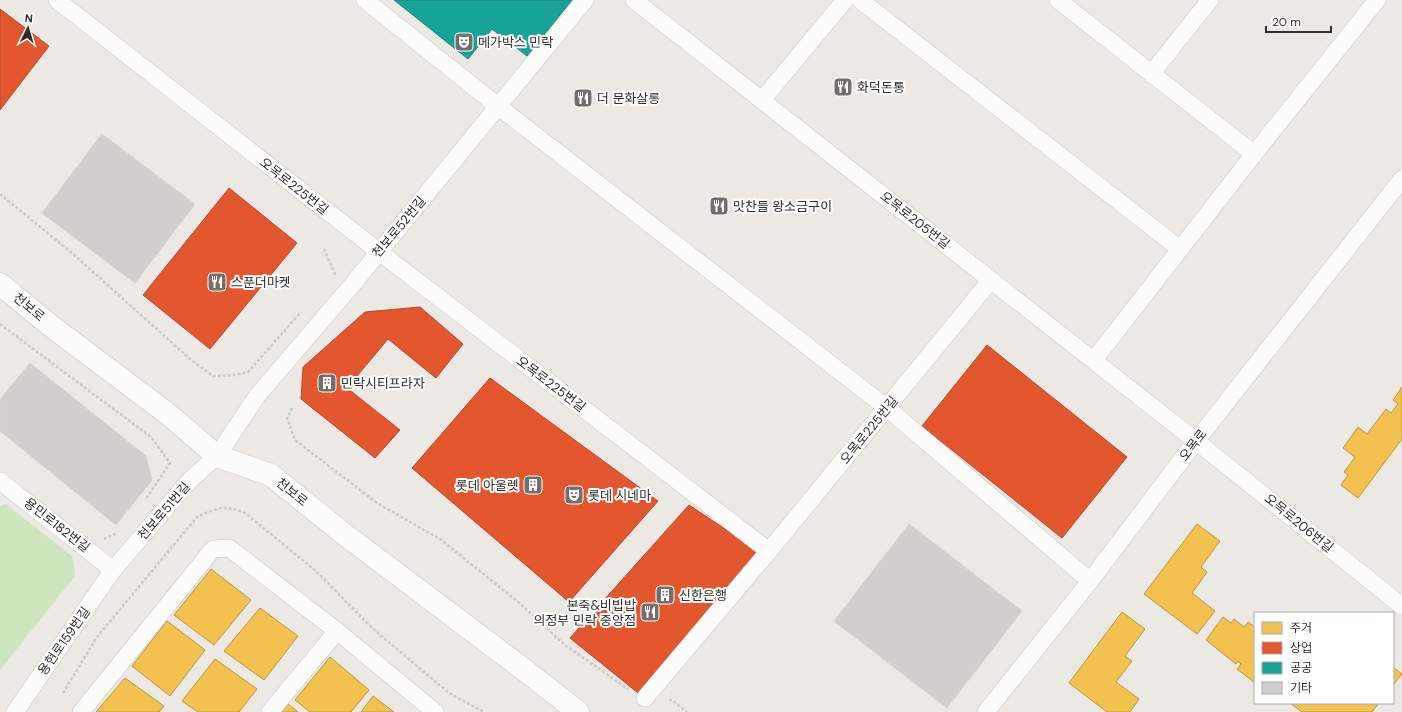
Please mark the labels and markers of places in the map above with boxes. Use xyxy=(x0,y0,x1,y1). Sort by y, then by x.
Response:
theatre icon: 메가박스 민락 xyxy=(453,31,475,53)
place label: 메가박스 민락 xyxy=(478,34,553,51)
restaurant icon: 화덕돈통 xyxy=(832,76,854,98)
place label: 화덕돈통 xyxy=(857,79,905,96)
restaurant icon: 더 문화살롱 xyxy=(572,87,594,109)
place label: 더 문화살롱 xyxy=(597,90,660,107)
restaurant icon: 맛찬들 왕소금구이 xyxy=(708,195,730,217)
place label: 맛찬들 왕소금구이 xyxy=(733,198,832,215)
restaurant icon: 스푼더마켓 xyxy=(206,271,228,293)
place label: 스푼더마켓 xyxy=(231,274,291,291)
building icon: 민락시티프라자 xyxy=(316,372,338,394)
place label: 민락시티프라자 xyxy=(341,375,425,392)
building icon: 롯데 아울렛 xyxy=(522,474,544,496)
place label: 롯데 아울렛 xyxy=(456,477,519,494)
theatre icon: 롯데 시네마 xyxy=(563,484,585,506)
place label: 롯데 시네마 xyxy=(588,487,651,504)
building icon: 신한은행 xyxy=(654,584,676,606)
place label: 신한은행 xyxy=(679,587,727,604)
place label: 본죽&비빕밥 의정부 민락 중앙점 xyxy=(533,597,636,629)
restaurant icon: 본죽&비빕밥 의정부 민락 중앙점 xyxy=(639,601,661,623)

